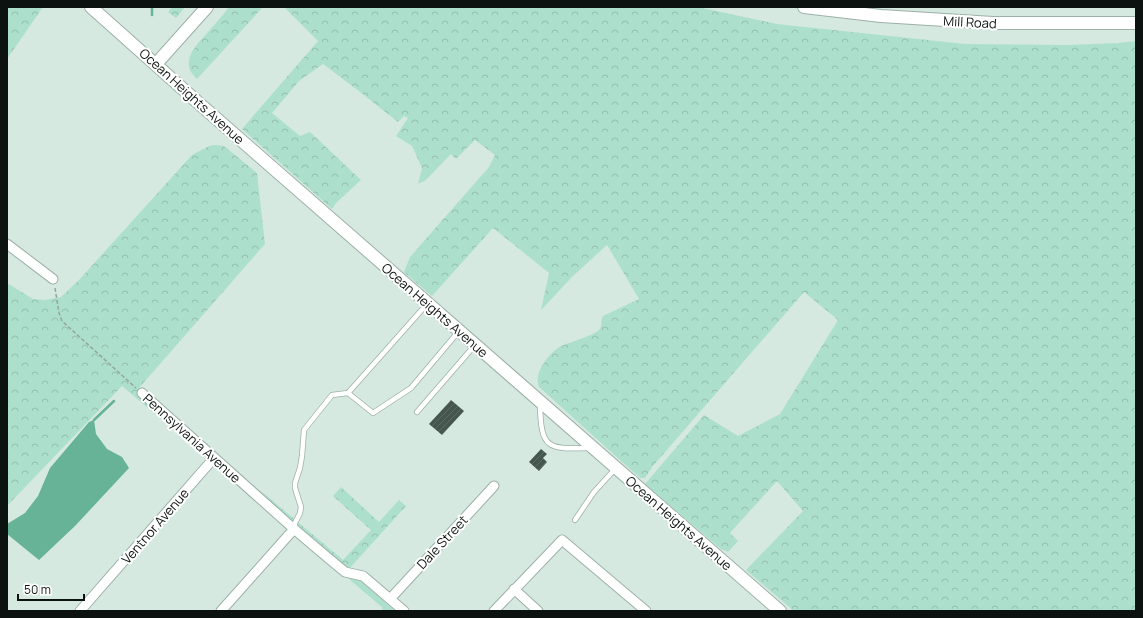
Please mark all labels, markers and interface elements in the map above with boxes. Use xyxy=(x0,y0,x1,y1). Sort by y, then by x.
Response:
street label: Mill Road xyxy=(943,12,997,32)
street label: Ocean Heights Avenue xyxy=(136,44,249,148)
street label: Ocean Heights Avenue xyxy=(378,259,492,362)
street label: Pennsylvania Avenue xyxy=(139,389,245,487)
street label: Ocean Heights Avenue xyxy=(622,472,736,575)
street label: Ventnor Avenue xyxy=(117,484,193,568)
street label: Dale Street xyxy=(412,511,472,573)
scale bar xyxy=(18,576,84,602)
text: 50 m xyxy=(24,581,51,598)

